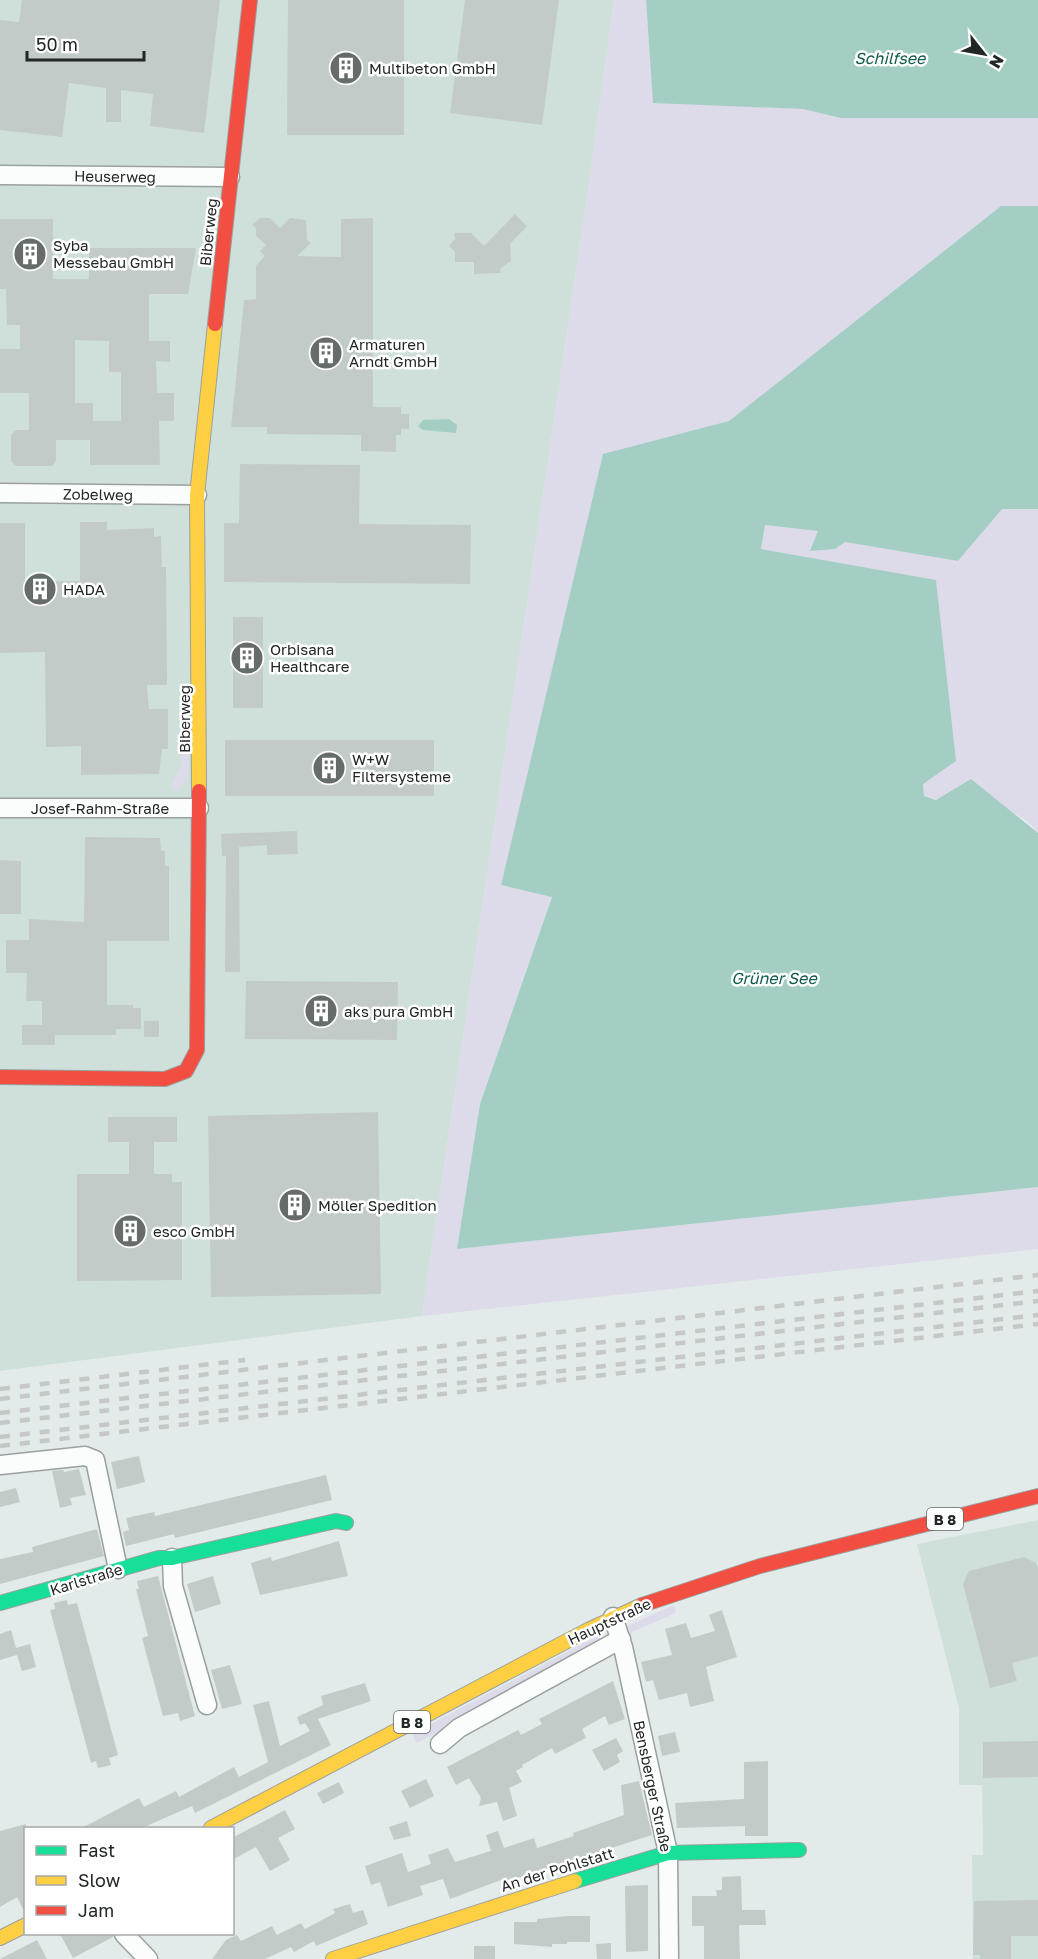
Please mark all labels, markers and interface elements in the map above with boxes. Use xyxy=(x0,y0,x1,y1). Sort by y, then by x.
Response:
scale bar xyxy=(27,24,144,62)
north arrow xyxy=(954,24,1014,84)
text: 50 m xyxy=(36,33,78,55)
water label: Schilfsee xyxy=(855,48,927,68)
building icon: Multibeton GmbH xyxy=(328,50,364,86)
text: N xyxy=(985,51,1009,72)
place label: Multibeton GmbH xyxy=(369,59,496,77)
street label: Heuserweg xyxy=(74,166,156,186)
street label: Biberweg xyxy=(195,197,221,267)
building icon: Syba Messebau GmbH xyxy=(12,236,48,272)
place label: Syba Messebau GmbH xyxy=(53,236,174,271)
building icon: Armaturen Arndt GmbH xyxy=(308,335,344,371)
place label: Armaturen Arndt GmbH xyxy=(349,335,438,370)
street label: Zobelweg xyxy=(63,484,133,504)
building icon: HADA xyxy=(22,571,58,607)
place label: HADA xyxy=(63,580,105,598)
building icon: Orbisana Healthcare xyxy=(229,640,265,676)
place label: Orbisana Healthcare xyxy=(270,640,350,675)
street label: Biberweg xyxy=(175,685,193,753)
building icon: W+W Filtersysteme xyxy=(311,750,347,786)
place label: W+W Filtersysteme xyxy=(352,750,451,785)
street label: Josef-Rahm-Straße xyxy=(31,799,170,817)
water label: Grüner See xyxy=(731,968,818,988)
building icon: aks pura GmbH xyxy=(303,993,339,1029)
place label: aks pura GmbH xyxy=(344,1002,453,1020)
building icon: Möller Spedition xyxy=(277,1187,313,1223)
place label: Möller Spedition xyxy=(318,1196,437,1214)
building icon: esco GmbH xyxy=(112,1213,148,1249)
place label: esco GmbH xyxy=(153,1222,235,1240)
road number: B 8 xyxy=(927,1508,963,1530)
street label: Karlstraße xyxy=(48,1559,125,1599)
street label: Hauptstraße xyxy=(565,1594,654,1648)
road number: B 8 xyxy=(394,1711,430,1733)
street label: Bensberger Straße xyxy=(630,1719,676,1854)
legend xyxy=(24,1827,234,1935)
text: Fast xyxy=(78,1839,115,1861)
street label: An der Pohlstatt xyxy=(498,1843,616,1895)
text: Slow xyxy=(78,1869,121,1891)
text: Jam xyxy=(78,1899,114,1921)

